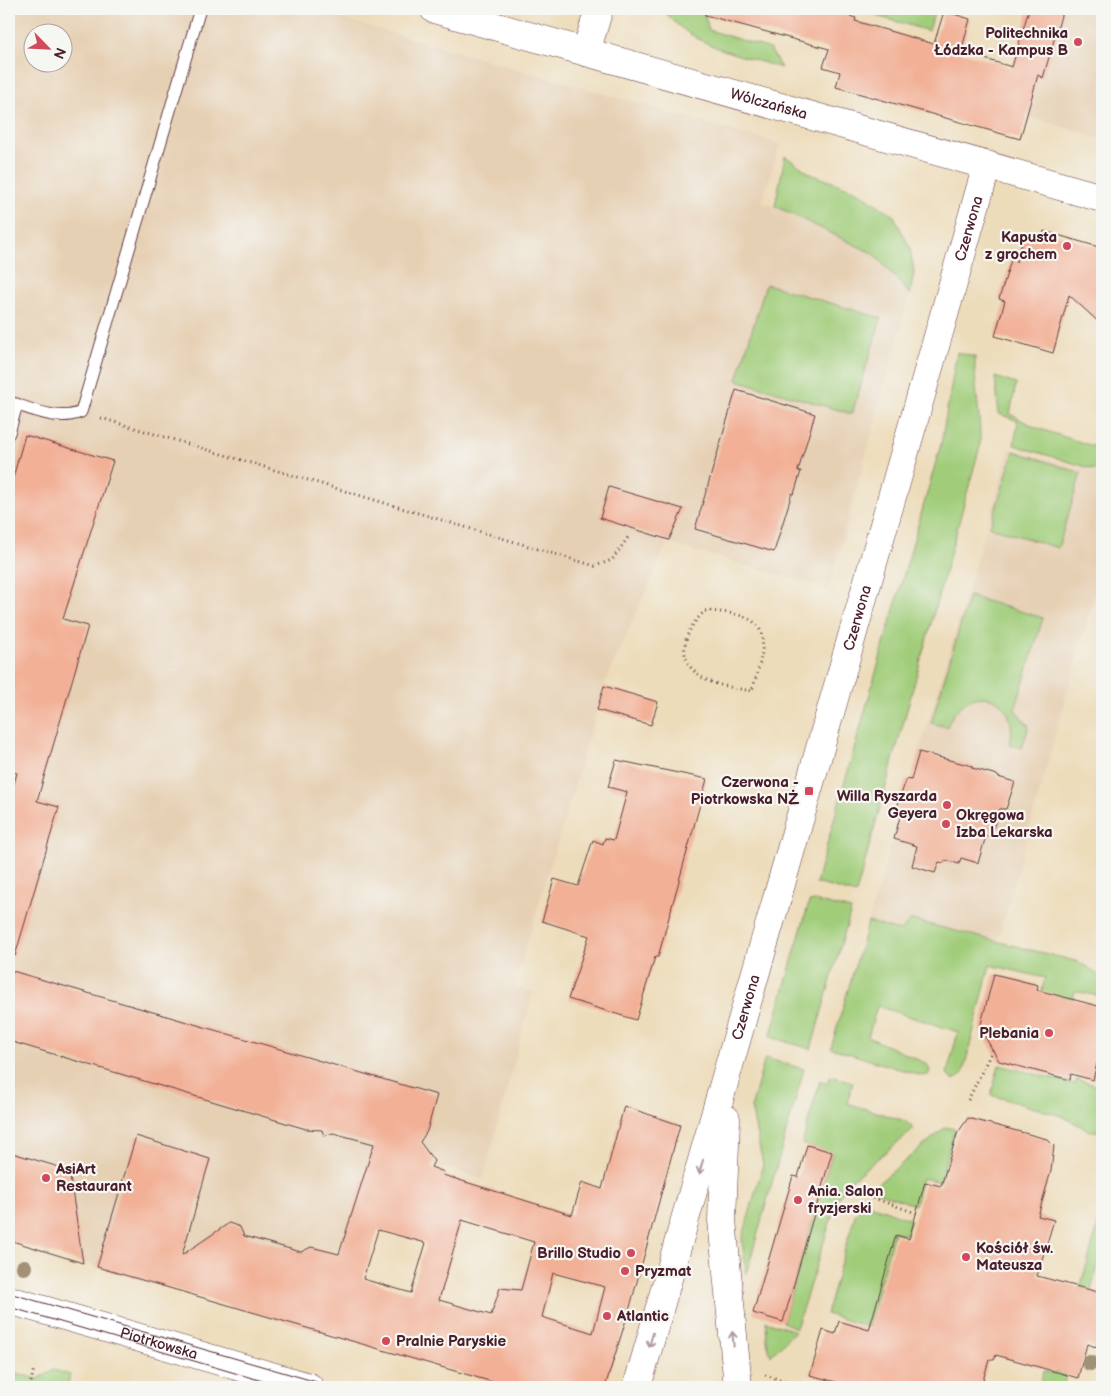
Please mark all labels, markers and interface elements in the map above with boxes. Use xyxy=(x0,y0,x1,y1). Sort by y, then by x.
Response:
north arrow xyxy=(22,22,72,72)
place label: Politechnika Łódzka - Kampus B xyxy=(934,24,1068,60)
marker: Politechnika Łódzka - Kampus B xyxy=(1072,36,1084,48)
text: N xyxy=(50,45,69,61)
street label: Wólczańska xyxy=(728,84,809,124)
street label: Czerwona xyxy=(951,194,988,264)
place label: Kapusta z grochem xyxy=(985,228,1057,264)
marker: Kapusta z grochem xyxy=(1061,240,1073,252)
street label: Czerwona xyxy=(839,583,876,653)
place label: Czerwona - Piotrkowska NŻ xyxy=(691,773,799,809)
marker: Czerwona - Piotrkowska NŻ xyxy=(803,785,815,797)
place label: Willa Ryszarda Geyera xyxy=(837,787,937,823)
marker: Willa Ryszarda Geyera xyxy=(941,799,953,811)
place label: Okręgowa Izba Lekarska xyxy=(956,806,1053,842)
marker: Okręgowa Izba Lekarska xyxy=(940,818,952,830)
street label: Czerwona xyxy=(728,972,765,1042)
place label: Plebania xyxy=(979,1024,1039,1043)
marker: Plebania xyxy=(1043,1027,1055,1039)
one-way arrow xyxy=(695,1159,705,1175)
place label: AsiArt Restaurant xyxy=(55,1160,132,1196)
marker: AsiArt Restaurant xyxy=(40,1172,52,1184)
place label: Ania. Salon fryzjerski xyxy=(807,1182,883,1218)
marker: Ania. Salon fryzjerski xyxy=(792,1194,804,1206)
place label: Kościół św. Mateusza xyxy=(976,1239,1053,1275)
place label: Brillo Studio xyxy=(537,1244,621,1263)
marker: Brillo Studio xyxy=(625,1247,637,1259)
marker: Kościół św. Mateusza xyxy=(960,1251,972,1263)
place label: Pryzmat xyxy=(635,1262,691,1281)
marker: Pryzmat xyxy=(619,1265,631,1277)
place label: Atlantic xyxy=(616,1307,669,1326)
marker: Atlantic xyxy=(601,1310,613,1322)
street label: Piotrkowska xyxy=(118,1324,200,1364)
one-way arrow xyxy=(728,1331,738,1347)
place label: Pralnie Paryskie xyxy=(396,1332,507,1351)
one-way arrow xyxy=(645,1332,655,1348)
marker: Pralnie Paryskie xyxy=(380,1335,392,1347)

